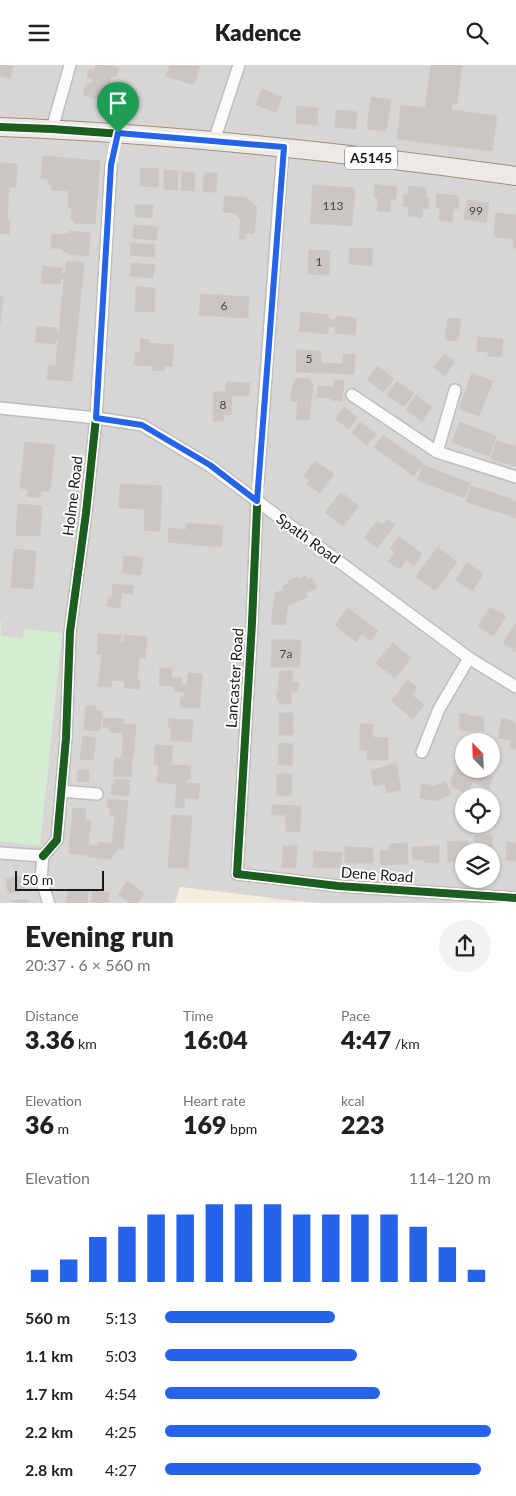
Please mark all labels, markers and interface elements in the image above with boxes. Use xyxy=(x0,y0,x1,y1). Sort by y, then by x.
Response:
icon: menu xyxy=(25,19,53,47)
text: Kadence xyxy=(215,19,301,46)
icon: search xyxy=(463,19,491,47)
pin xyxy=(97,82,139,133)
icon: arrive xyxy=(104,89,132,117)
road number: A5145 xyxy=(345,147,397,170)
house number: 113 xyxy=(323,198,343,213)
house number: 99 xyxy=(469,203,483,218)
house number: 1 xyxy=(316,254,323,269)
house number: 6 xyxy=(221,298,228,313)
house number: 5 xyxy=(306,351,313,366)
house number: 8 xyxy=(220,397,227,412)
street label: Holme Road xyxy=(58,455,86,537)
street label: Spath Road xyxy=(273,509,344,567)
street label: Lancaster Road xyxy=(222,627,246,729)
house number: 7a xyxy=(280,646,292,661)
north arrow xyxy=(455,733,500,777)
map controls xyxy=(455,733,500,888)
button: locate xyxy=(455,788,500,833)
button: layers xyxy=(455,843,500,888)
street label: Dene Road xyxy=(340,862,414,886)
scale bar xyxy=(15,869,104,892)
text: 50 m xyxy=(22,871,53,888)
text: Evening run xyxy=(25,919,174,953)
button: share xyxy=(439,920,491,972)
text: 20:37 · 6 × 560 m xyxy=(25,955,150,974)
text: Distance xyxy=(25,1007,79,1024)
text: Time xyxy=(183,1007,214,1024)
text: Pace xyxy=(341,1007,370,1024)
text: 3.36 xyxy=(25,1024,74,1054)
text: 16:04 xyxy=(183,1024,248,1054)
text: 4:47 xyxy=(341,1024,391,1054)
text: km xyxy=(74,1035,97,1052)
text: /km xyxy=(391,1035,420,1052)
text: Elevation xyxy=(25,1092,82,1109)
text: Heart rate xyxy=(183,1092,246,1109)
text: kcal xyxy=(341,1092,365,1109)
text: 36 xyxy=(25,1109,54,1139)
text: 169 xyxy=(183,1109,227,1139)
text: 223 xyxy=(341,1109,385,1139)
text: m xyxy=(54,1120,69,1137)
text: bpm xyxy=(227,1120,257,1137)
text: Elevation xyxy=(25,1168,90,1187)
text: 114–120 m xyxy=(409,1168,491,1187)
text: 560 m xyxy=(25,1308,70,1327)
text: 5:13 xyxy=(105,1308,137,1327)
text: 1.1 km xyxy=(25,1346,73,1365)
text: 5:03 xyxy=(105,1346,137,1365)
text: 1.7 km xyxy=(25,1384,73,1403)
text: 4:54 xyxy=(105,1384,137,1403)
text: 2.2 km xyxy=(25,1422,73,1441)
text: 4:25 xyxy=(105,1422,137,1441)
text: 2.8 km xyxy=(25,1460,73,1479)
text: 4:27 xyxy=(105,1460,137,1479)

